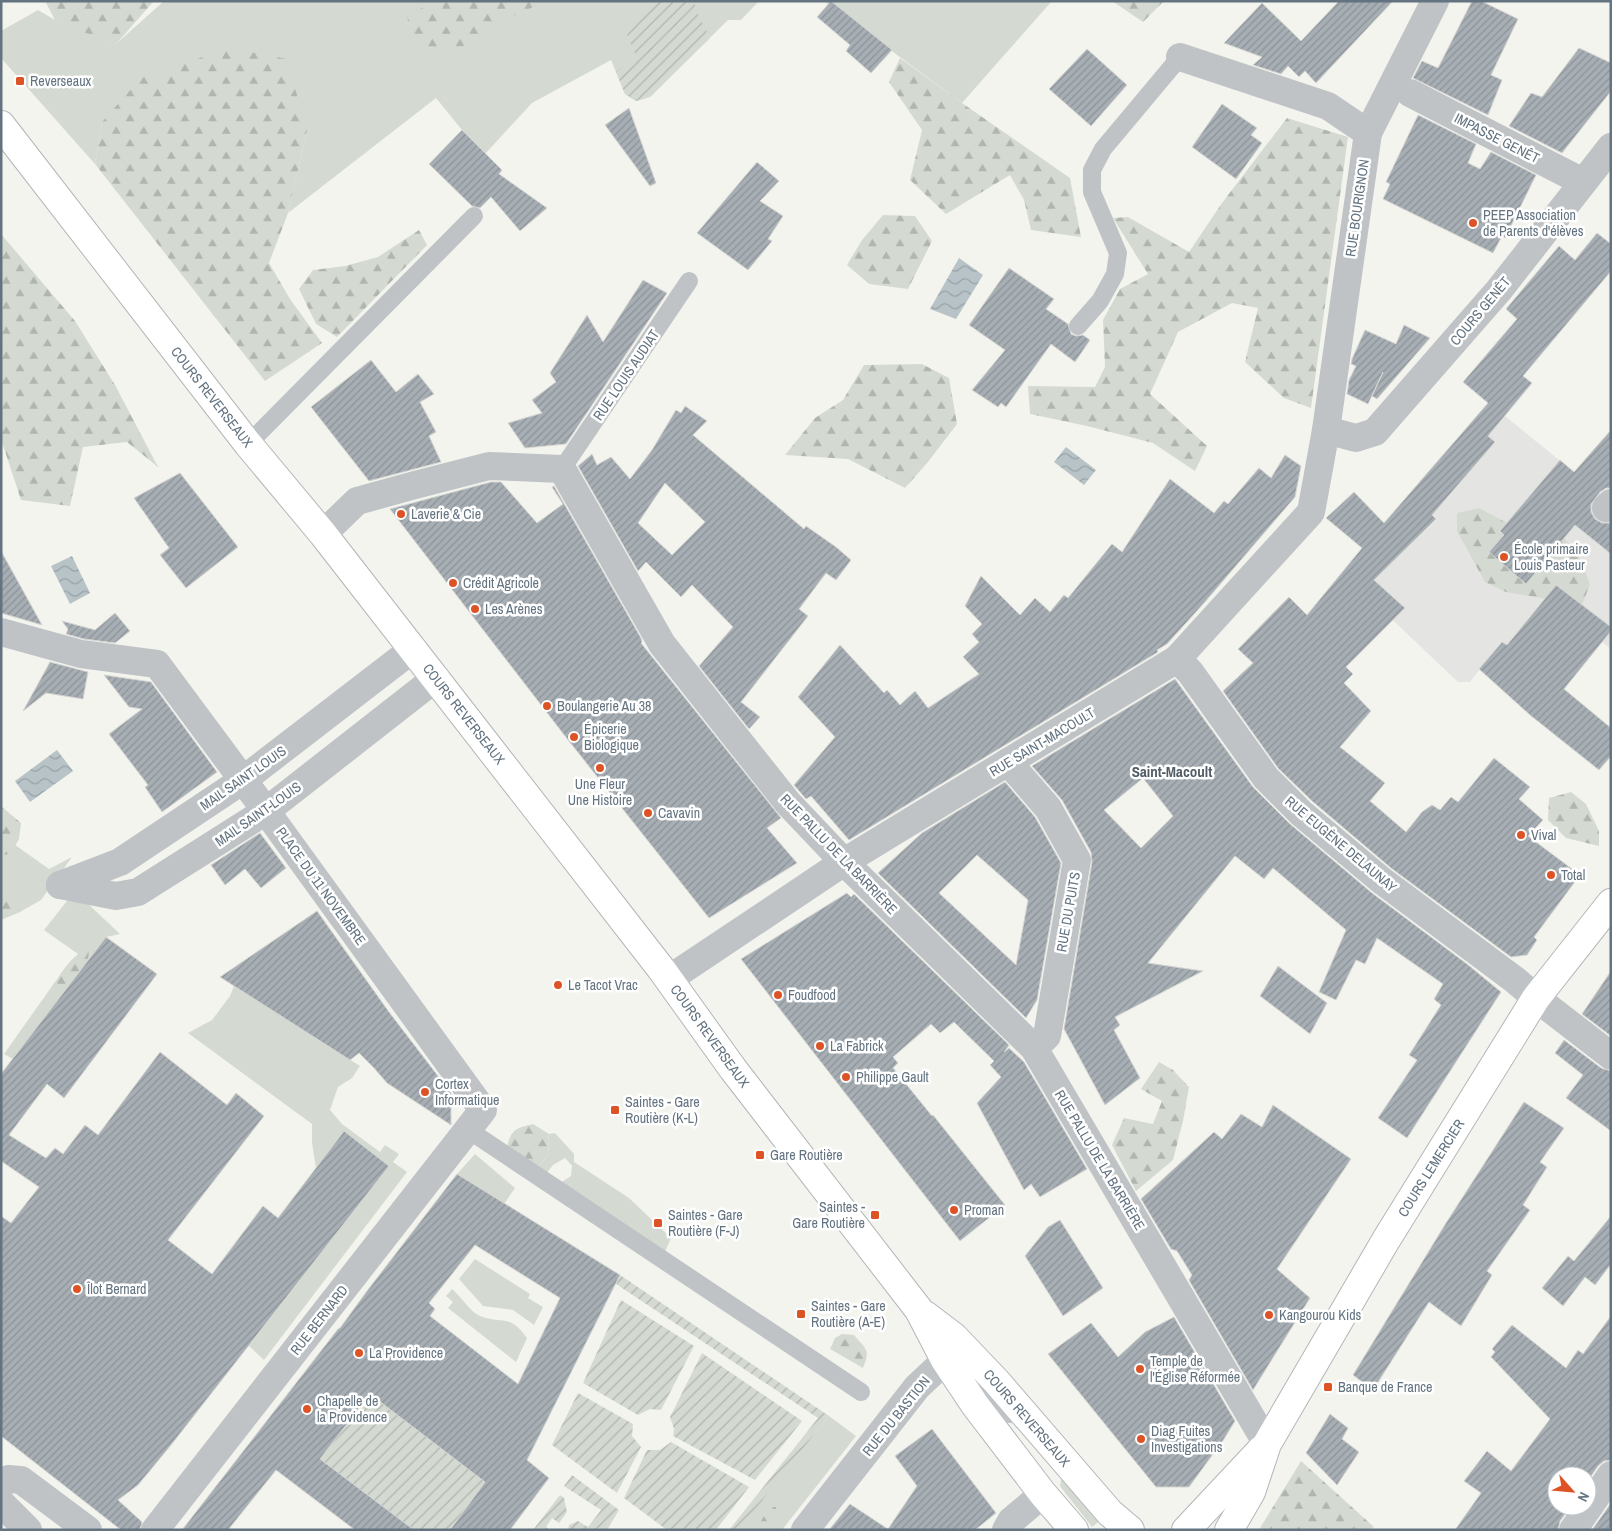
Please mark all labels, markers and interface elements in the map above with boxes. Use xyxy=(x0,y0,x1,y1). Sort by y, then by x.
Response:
place label: Reverseaux xyxy=(30,72,92,90)
marker: Reverseaux xyxy=(14,75,26,87)
street label: IMPASSE GENÊT xyxy=(1452,109,1542,167)
street label: RUE BOURIGNON xyxy=(1341,158,1373,258)
place label: PEEP Association de Parents d'élèves xyxy=(1483,206,1584,240)
marker: PEEP Association de Parents d'élèves xyxy=(1467,217,1479,229)
street label: COURS GENÊT xyxy=(1446,273,1514,349)
street label: RUE LOUIS AUDIAT xyxy=(589,326,663,424)
street label: COURS REVERSEAUX xyxy=(167,343,257,451)
place label: Laverie & Cie xyxy=(411,505,481,523)
marker: Laverie & Cie xyxy=(395,508,407,520)
place label: École primaire Louis Pasteur xyxy=(1514,540,1589,574)
marker: École primaire Louis Pasteur xyxy=(1498,551,1510,563)
place label: Crédit Agricole xyxy=(463,574,539,592)
marker: Crédit Agricole xyxy=(447,577,459,589)
place label: Les Arènes xyxy=(485,600,543,618)
marker: Les Arènes xyxy=(469,603,481,615)
street label: COURS REVERSEAUX xyxy=(419,660,509,768)
place label: Boulangerie Au 38 xyxy=(557,697,651,715)
marker: Boulangerie Au 38 xyxy=(541,700,553,712)
street label: RUE SAINT-MACOULT xyxy=(986,703,1098,781)
place label: Épicerie Biologique xyxy=(584,720,639,754)
marker: Épicerie Biologique xyxy=(568,731,580,743)
street label: MAIL SAINT LOUIS xyxy=(197,742,290,814)
district label: Saint-Macoult xyxy=(1132,761,1212,782)
marker: Une Fleur Une Histoire xyxy=(594,762,606,774)
place label: Une Fleur Une Histoire xyxy=(568,775,632,809)
street label: MAIL SAINT-LOUIS xyxy=(211,777,305,850)
street label: RUE PALLU DE LA BARRIÈRE xyxy=(777,790,901,918)
street label: RUE EUGÈNE DELAUNAY xyxy=(1282,792,1401,896)
place label: Cavavin xyxy=(658,804,700,822)
marker: Cavavin xyxy=(642,807,654,819)
street label: PLACE DU 11 NOVEMBRE xyxy=(272,823,370,949)
place label: Vival xyxy=(1531,826,1556,844)
marker: Vival xyxy=(1515,829,1527,841)
place label: Total xyxy=(1561,866,1585,884)
marker: Total xyxy=(1545,869,1557,881)
street label: RUE DU PUITS xyxy=(1052,870,1084,953)
place label: Le Tacot Vrac xyxy=(568,976,638,994)
marker: Le Tacot Vrac xyxy=(552,979,564,991)
street label: COURS REVERSEAUX xyxy=(667,981,754,1091)
place label: Foudfood xyxy=(788,986,836,1004)
marker: Foudfood xyxy=(772,989,784,1001)
place label: La Fabrick xyxy=(830,1037,884,1055)
marker: La Fabrick xyxy=(814,1040,826,1052)
place label: Philippe Gault xyxy=(856,1068,929,1086)
marker: Philippe Gault xyxy=(840,1071,852,1083)
place label: Cortex Informatique xyxy=(435,1075,499,1109)
marker: Cortex Informatique xyxy=(419,1086,431,1098)
street label: RUE PALLU DE LA BARRIÈRE xyxy=(1051,1087,1149,1233)
place label: Saintes - Gare Routière (K-L) xyxy=(625,1093,700,1127)
marker: Saintes - Gare Routière (K-L) xyxy=(609,1104,621,1116)
street label: COURS LEMERCIER xyxy=(1394,1116,1468,1220)
place label: Gare Routière xyxy=(770,1146,843,1164)
marker: Gare Routière xyxy=(754,1149,766,1161)
place label: Saintes - Gare Routière xyxy=(792,1198,865,1232)
place label: Proman xyxy=(964,1201,1004,1219)
marker: Proman xyxy=(948,1204,960,1216)
place label: Saintes - Gare Routière (F-J) xyxy=(668,1206,743,1240)
marker: Saintes - Gare Routière xyxy=(869,1209,881,1221)
marker: Saintes - Gare Routière (F-J) xyxy=(652,1217,664,1229)
place label: Îlot Bernard xyxy=(86,1280,146,1298)
street label: RUE BERNARD xyxy=(286,1282,352,1358)
marker: Îlot Bernard xyxy=(71,1283,83,1295)
place label: Saintes - Gare Routière (A-E) xyxy=(811,1297,886,1331)
place label: Kangourou Kids xyxy=(1279,1306,1362,1324)
marker: Saintes - Gare Routière (A-E) xyxy=(795,1308,807,1320)
marker: Kangourou Kids xyxy=(1263,1309,1275,1321)
place label: La Providence xyxy=(369,1344,443,1362)
marker: La Providence xyxy=(353,1347,365,1359)
place label: Temple de l'Église Réformée xyxy=(1150,1352,1240,1386)
marker: Temple de l'Église Réformée xyxy=(1134,1363,1146,1375)
street label: COURS REVERSEAUX xyxy=(980,1366,1074,1471)
street label: RUE DU BASTION xyxy=(858,1372,934,1460)
place label: Banque de France xyxy=(1338,1378,1432,1396)
marker: Banque de France xyxy=(1322,1381,1334,1393)
place label: Chapelle de la Providence xyxy=(317,1392,387,1426)
marker: Chapelle de la Providence xyxy=(301,1403,313,1415)
place label: Diag Fuites Investigations xyxy=(1151,1422,1223,1456)
marker: Diag Fuites Investigations xyxy=(1135,1433,1147,1445)
north arrow xyxy=(1547,1466,1597,1516)
text: N xyxy=(1574,1489,1593,1505)

